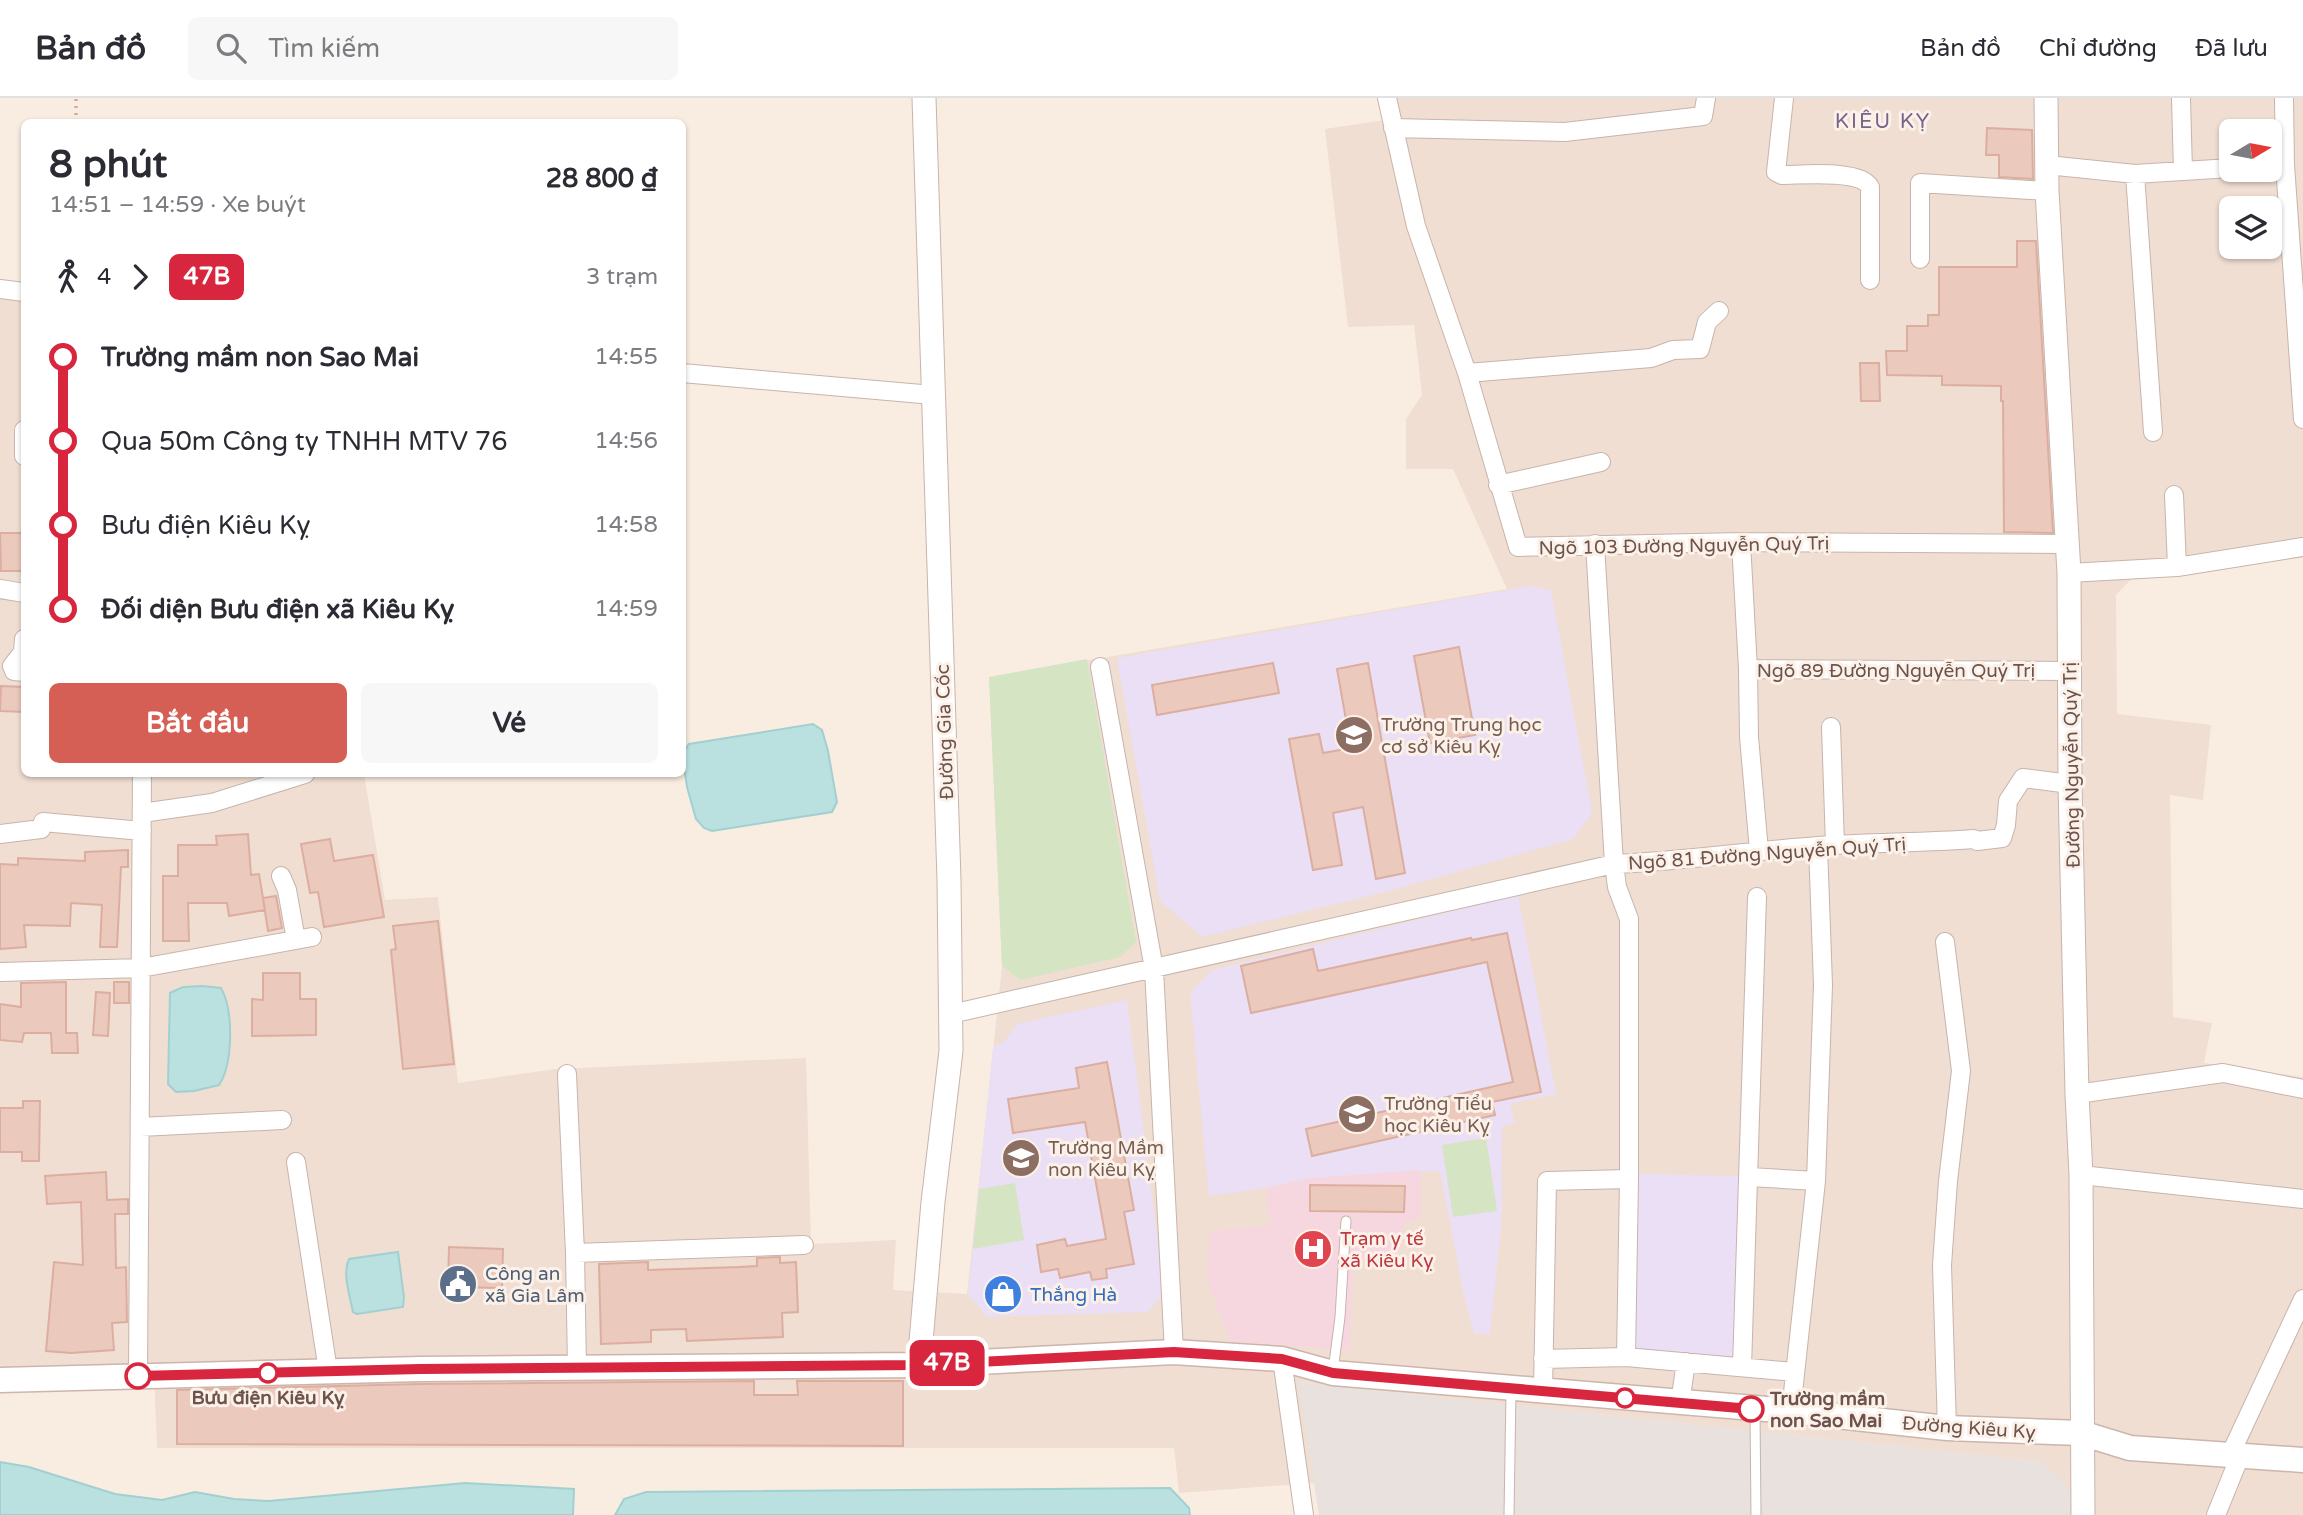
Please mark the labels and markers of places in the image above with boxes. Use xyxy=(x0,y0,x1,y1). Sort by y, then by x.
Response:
school or university icon: Trường Trung học cơ sở Kiêu Kỵ xyxy=(1333,714,1375,756)
place label: Trường Trung học cơ sở Kiêu Kỵ xyxy=(1381,714,1542,758)
school or university icon: Trường Tiểu học Kiêu Kỵ xyxy=(1336,1093,1378,1135)
place label: Trường Tiểu học Kiêu Kỵ xyxy=(1384,1093,1492,1137)
school or university icon: Trường Mầm non Kiêu Kỵ xyxy=(1000,1137,1042,1179)
place label: Trường Mầm non Kiêu Kỵ xyxy=(1048,1137,1164,1181)
hospital icon: Trạm y tế xã Kiêu Kỵ xyxy=(1292,1228,1334,1270)
place label: Trạm y tế xã Kiêu Kỵ xyxy=(1340,1228,1434,1272)
public building icon: Công an xã Gia Lâm xyxy=(437,1263,479,1305)
place label: Công an xã Gia Lâm xyxy=(485,1263,585,1307)
shop icon: Thắng Hà xyxy=(982,1273,1024,1315)
place label: Thắng Hà xyxy=(1030,1284,1117,1306)
unlabelled marker xyxy=(125,1363,151,1389)
marker: Bưu điện Kiêu Kỵ xyxy=(258,1363,278,1383)
place label: Bưu điện Kiêu Kỵ xyxy=(191,1387,345,1410)
unlabelled marker xyxy=(1615,1388,1635,1408)
place label: Trường mầm non Sao Mai xyxy=(1769,1388,1885,1432)
marker: Trường mầm non Sao Mai xyxy=(1738,1396,1764,1422)

